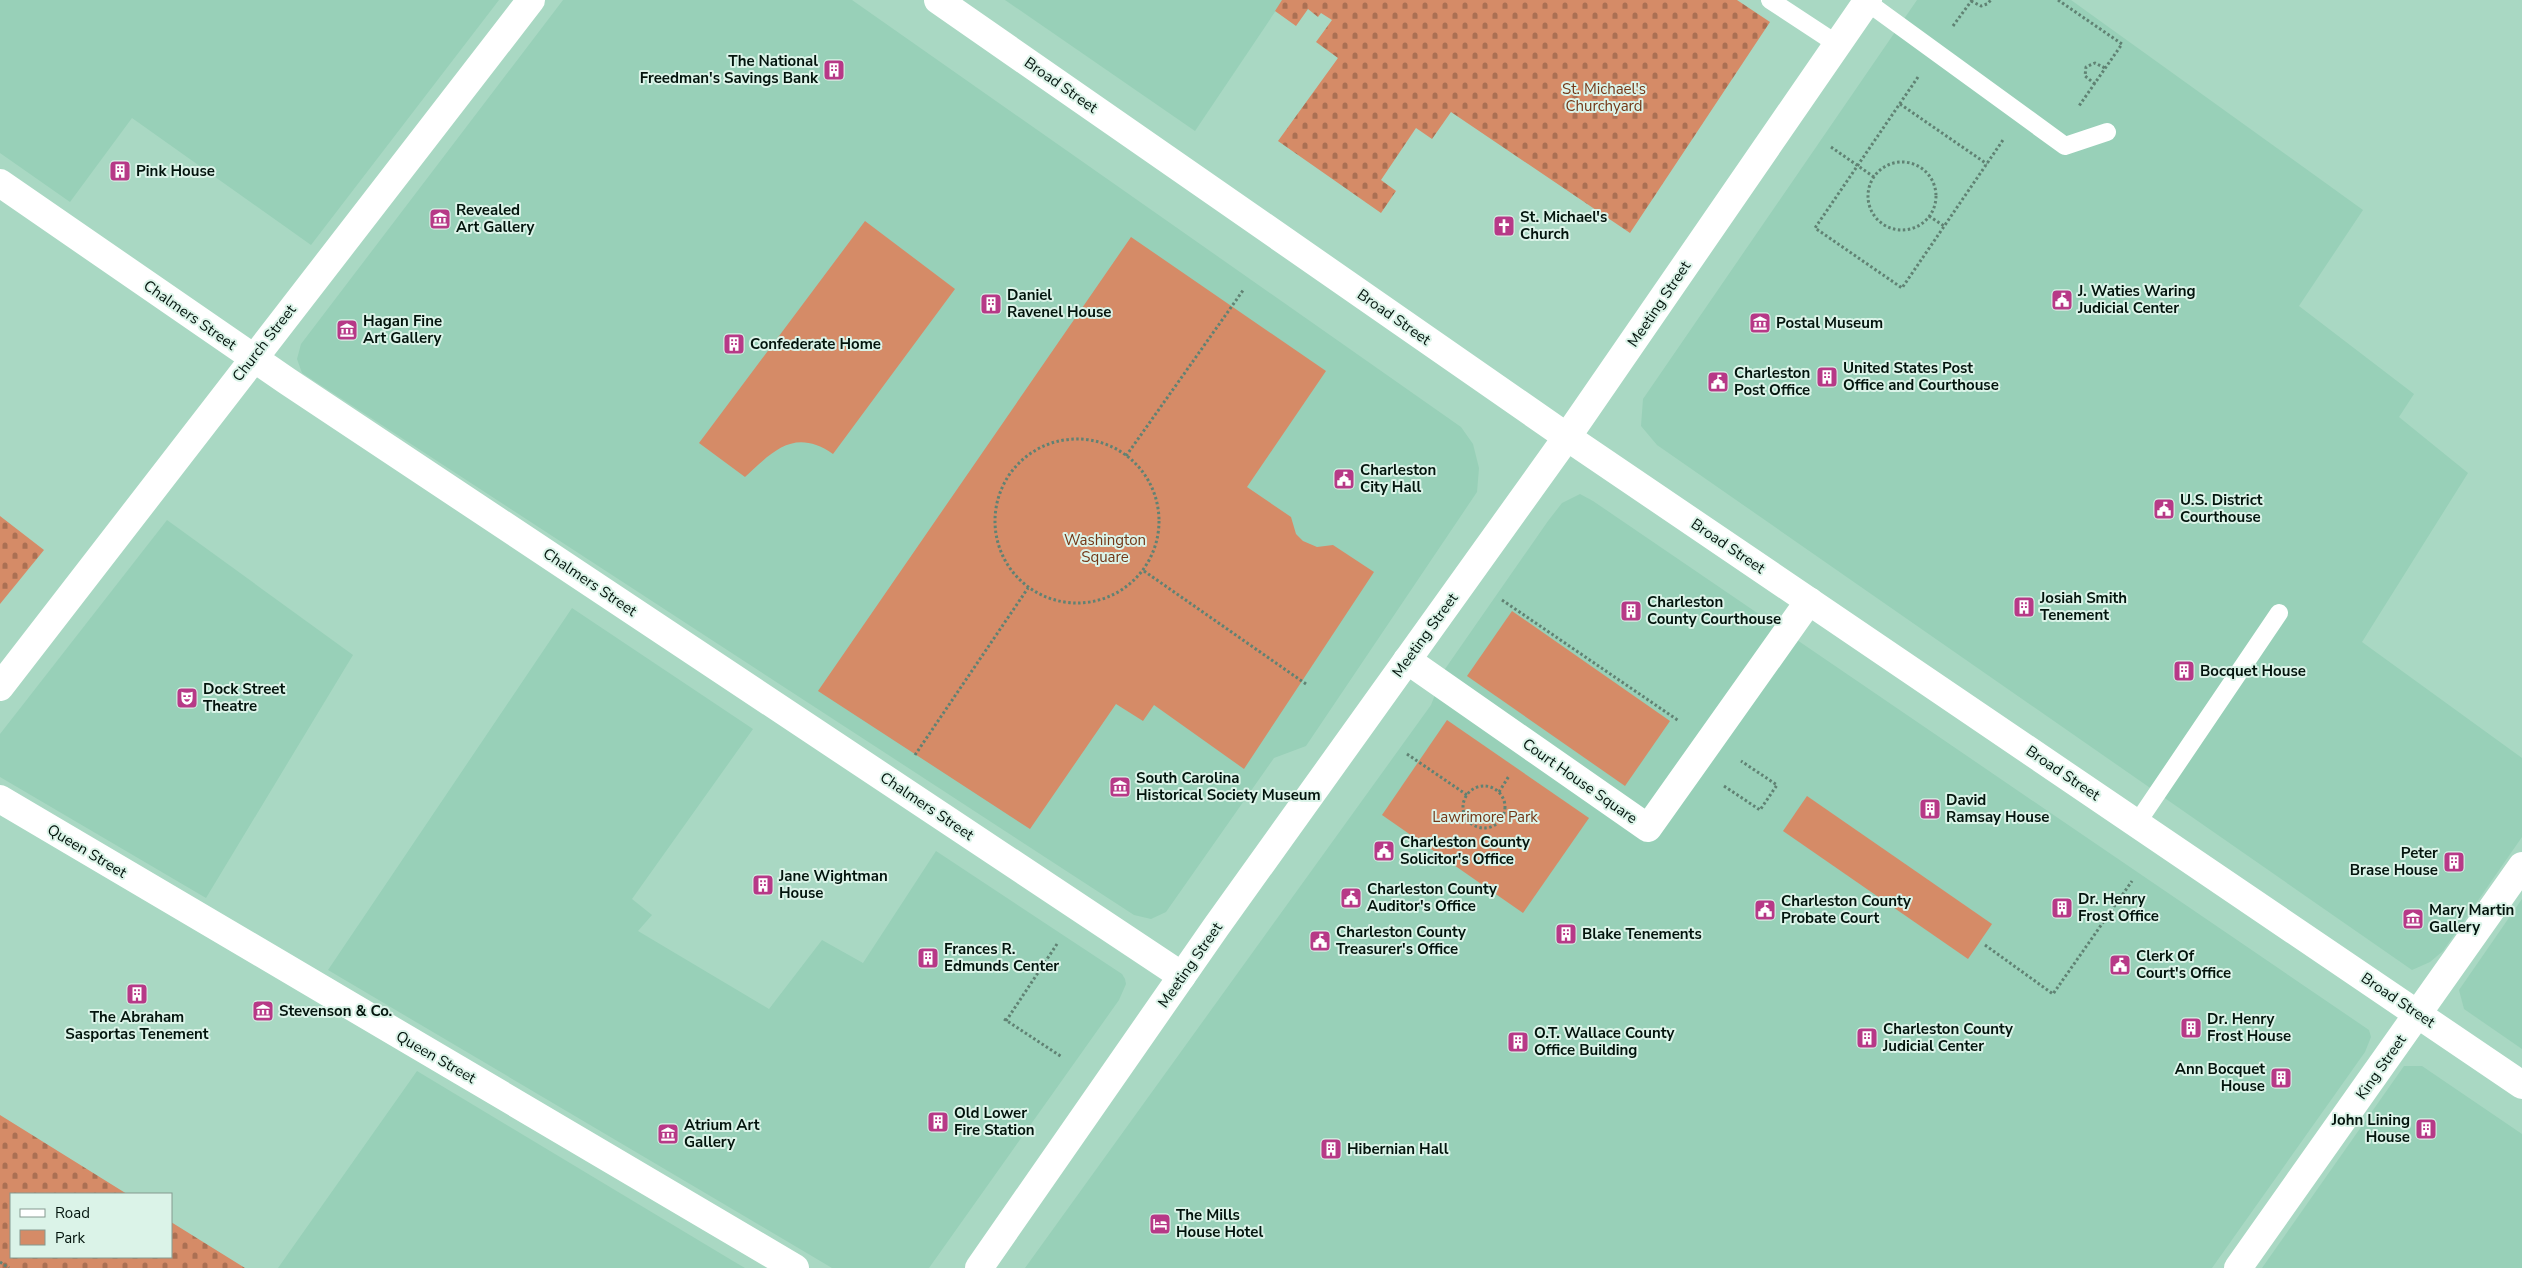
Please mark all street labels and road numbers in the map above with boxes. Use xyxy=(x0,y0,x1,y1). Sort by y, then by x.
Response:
street label: Broad Street xyxy=(1020,52,1102,118)
street label: Meeting Street xyxy=(1623,257,1696,351)
street label: Chalmers Street xyxy=(140,276,241,355)
street label: Broad Street xyxy=(1353,284,1435,350)
street label: Church Street xyxy=(228,300,301,386)
street label: Broad Street xyxy=(1687,514,1770,579)
street label: Chalmers Street xyxy=(539,543,641,621)
street label: Meeting Street xyxy=(1388,588,1463,681)
street label: Court House Square xyxy=(1519,734,1641,828)
street label: Broad Street xyxy=(2022,741,2105,806)
street label: Chalmers Street xyxy=(876,767,978,845)
street label: Queen Street xyxy=(44,819,131,883)
street label: Meeting Street xyxy=(1153,918,1227,1012)
street label: Broad Street xyxy=(2357,968,2440,1033)
street label: Queen Street xyxy=(392,1026,480,1088)
street label: King Street xyxy=(2351,1030,2411,1103)

